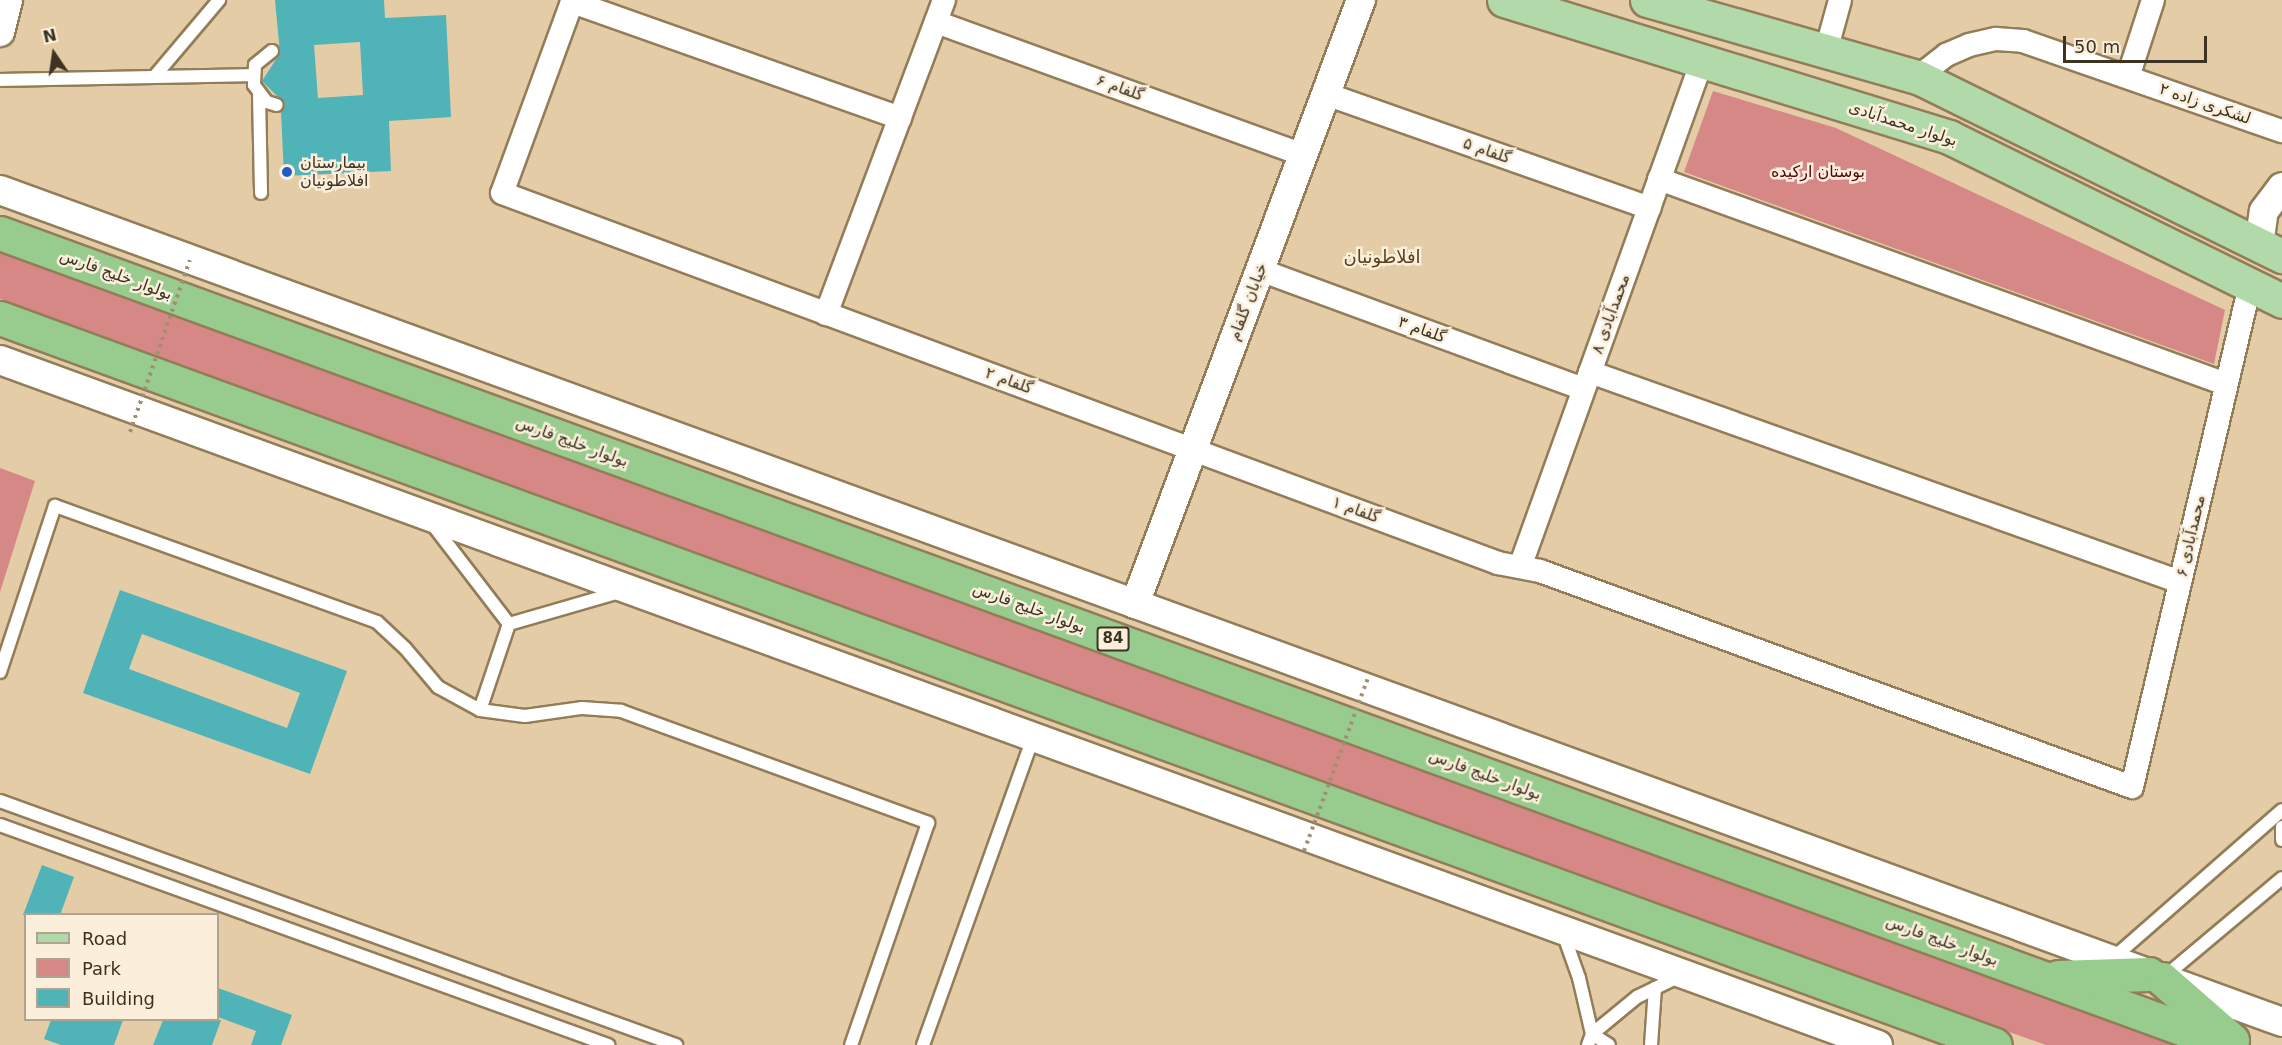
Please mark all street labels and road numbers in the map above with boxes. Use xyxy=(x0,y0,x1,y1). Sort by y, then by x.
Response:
street label: گلفام ۶ xyxy=(1093,71,1147,105)
street label: لشکری زاده ۲ xyxy=(2157,79,2253,129)
street label: بولوار محمدآبادی xyxy=(1846,97,1960,151)
street label: گلفام ۵ xyxy=(1460,134,1514,168)
street label: بولوار خلیج فارس xyxy=(57,246,175,304)
street label: خیابان گلفام xyxy=(1224,260,1272,344)
street label: محمدآبادی ۸ xyxy=(1588,271,1634,357)
street label: گلفام ۳ xyxy=(1395,313,1449,347)
street label: گلفام ۲ xyxy=(982,364,1036,398)
street label: بولوار خلیج فارس xyxy=(513,413,631,471)
street label: گلفام ۱ xyxy=(1329,493,1383,527)
street label: محمدآبادی ۶ xyxy=(2172,493,2210,579)
street label: بولوار خلیج فارس xyxy=(970,579,1088,637)
road number: 84 xyxy=(1096,627,1130,651)
street label: بولوار خلیج فارس xyxy=(1426,746,1544,804)
street label: بولوار خلیج فارس xyxy=(1883,912,2001,970)

